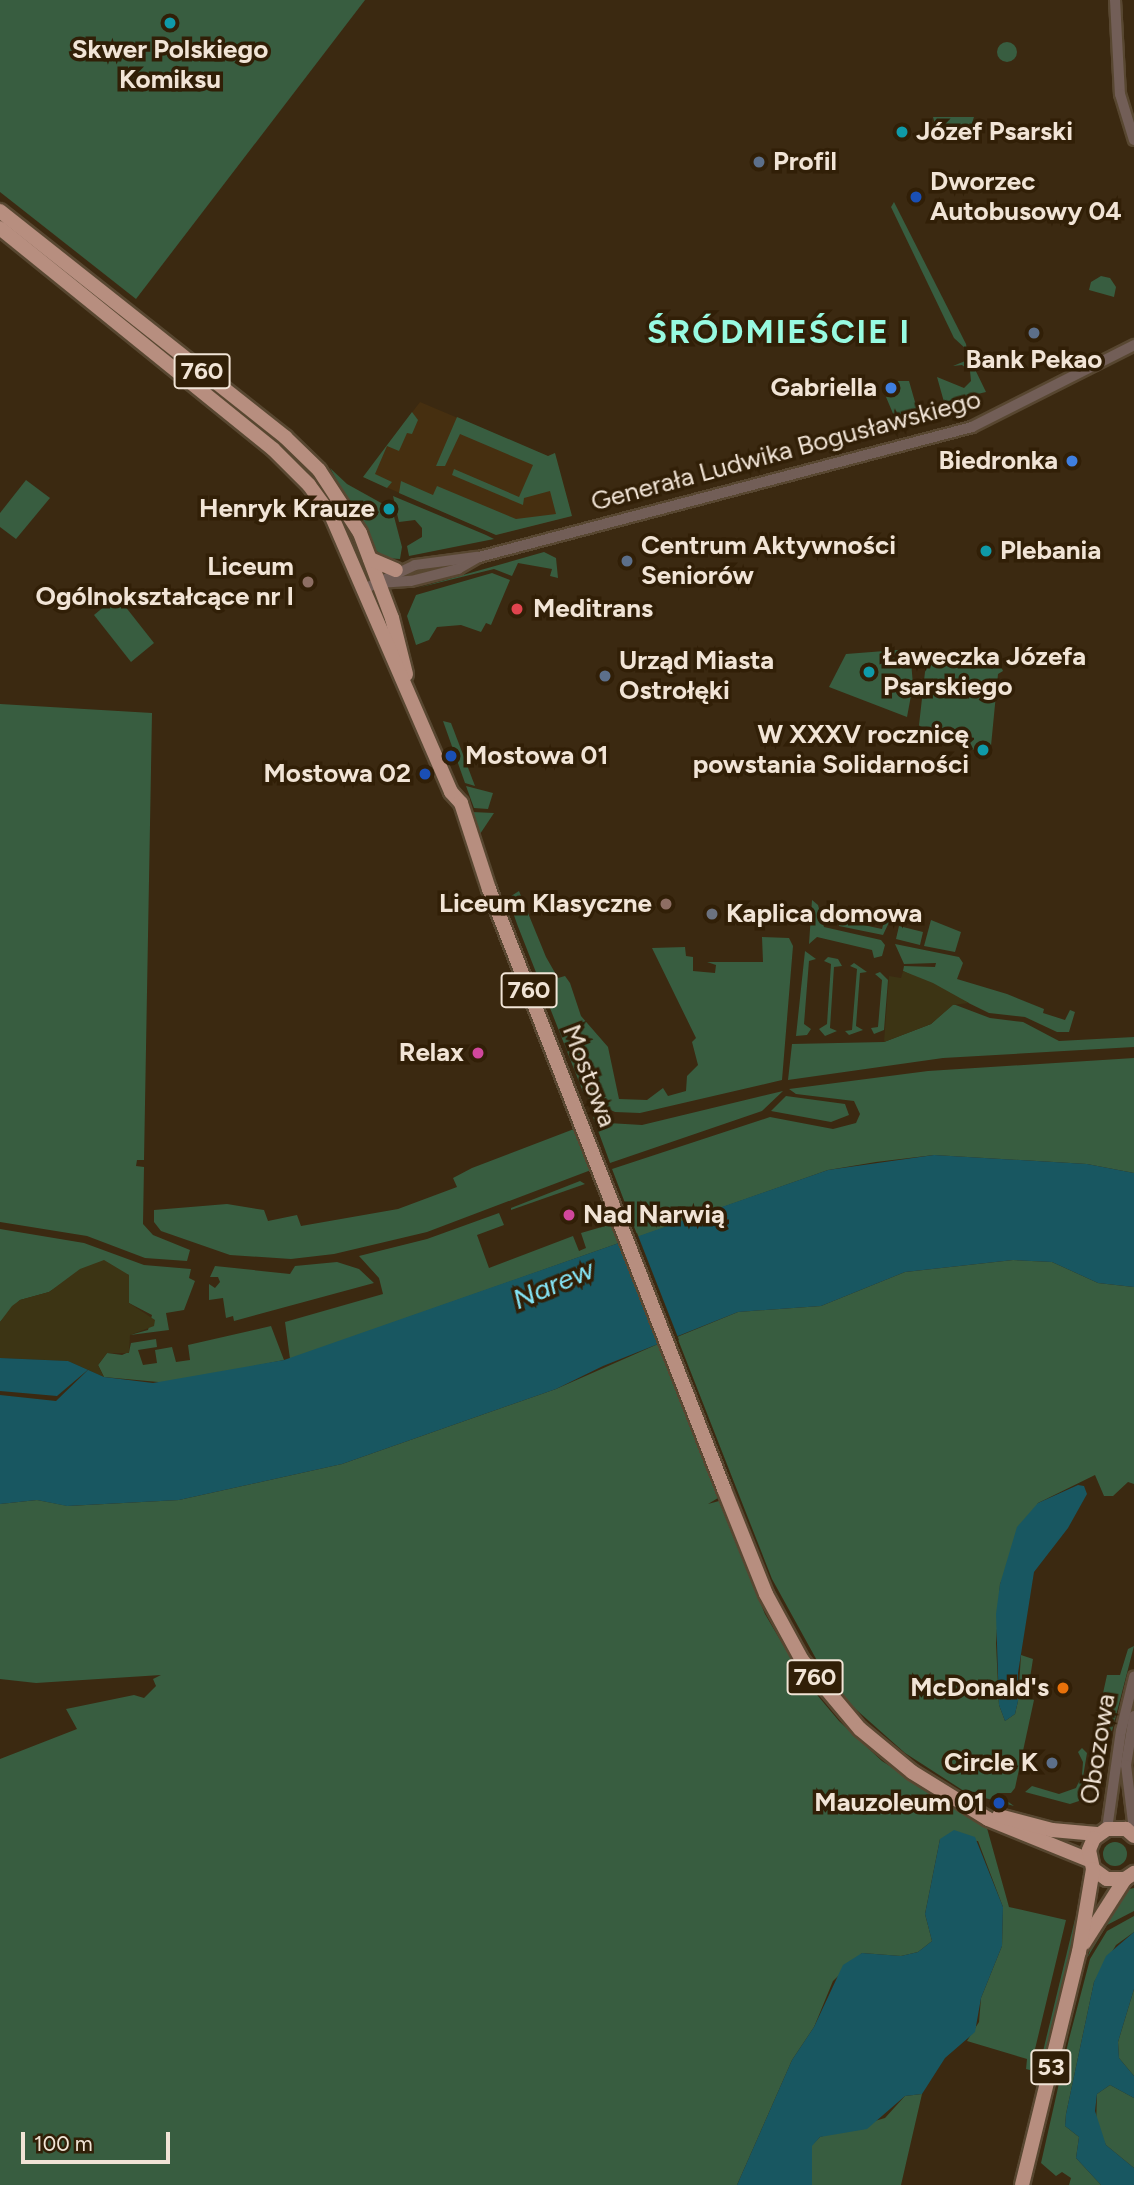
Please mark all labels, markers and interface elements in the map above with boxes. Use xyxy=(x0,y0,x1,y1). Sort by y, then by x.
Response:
marker: Skwer Polskiego Komiksu xyxy=(162,15,178,31)
place label: Skwer Polskiego Komiksu xyxy=(72,34,268,96)
place label: Józef Psarski xyxy=(916,116,1073,148)
marker: Józef Psarski xyxy=(894,124,910,140)
place label: Profil xyxy=(773,146,837,178)
marker: Profil xyxy=(751,154,767,170)
place label: Dworzec Autobusowy 04 xyxy=(930,166,1122,228)
marker: Dworzec Autobusowy 04 xyxy=(908,189,924,205)
district label: ŚRÓDMIEŚCIE I xyxy=(649,312,909,352)
marker: Bank Pekao xyxy=(1026,325,1042,341)
place label: Bank Pekao xyxy=(966,344,1102,376)
road number: 760 xyxy=(172,350,232,392)
place label: Gabriella xyxy=(771,372,877,404)
marker: Gabriella xyxy=(883,380,899,396)
street label: Generała Ludwika Bogusławskiego xyxy=(588,384,984,518)
place label: Biedronka xyxy=(939,445,1058,477)
marker: Biedronka xyxy=(1064,453,1080,469)
place label: Henryk Krauze xyxy=(199,493,375,525)
marker: Henryk Krauze xyxy=(381,501,397,517)
place label: Centrum Aktywności Seniorów xyxy=(641,530,896,592)
place label: Plebania xyxy=(1000,535,1101,567)
marker: Plebania xyxy=(978,543,994,559)
place label: Liceum Ogólnokształcące nr I xyxy=(35,551,294,612)
marker: Centrum Aktywności Seniorów xyxy=(619,553,635,569)
marker: Liceum Ogólnokształcące nr I xyxy=(300,574,316,590)
place label: Meditrans xyxy=(533,593,653,625)
marker: Meditrans xyxy=(507,599,527,619)
place label: Ławeczka Józefa Psarskiego xyxy=(883,641,1086,702)
place label: Urząd Miasta Ostrołęki xyxy=(619,645,774,706)
marker: Ławeczka Józefa Psarskiego xyxy=(861,664,877,680)
marker: Urząd Miasta Ostrołęki xyxy=(597,668,613,684)
place label: W XXXV rocznicę powstania Solidarności xyxy=(693,719,969,780)
place label: Mostowa 01 xyxy=(465,740,608,772)
marker: W XXXV rocznicę powstania Solidarności xyxy=(975,742,991,758)
marker: Mostowa 01 xyxy=(443,748,459,764)
place label: Mostowa 02 xyxy=(264,758,411,790)
marker: Mostowa 02 xyxy=(417,766,433,782)
place label: Liceum Klasyczne xyxy=(439,888,652,920)
marker: Liceum Klasyczne xyxy=(658,896,674,912)
place label: Kaplica domowa xyxy=(726,898,922,930)
marker: Kaplica domowa xyxy=(704,906,720,922)
road number: 760 xyxy=(499,970,559,1010)
street label: Mostowa xyxy=(555,1020,623,1132)
place label: Relax xyxy=(399,1037,464,1069)
marker: Relax xyxy=(470,1045,486,1061)
place label: Nad Narwią xyxy=(583,1199,725,1231)
marker: Nad Narwią xyxy=(561,1207,577,1223)
water label: Narew xyxy=(507,1252,599,1316)
road number: 760 xyxy=(785,1657,845,1698)
place label: McDonald's xyxy=(910,1672,1049,1704)
marker: McDonald's xyxy=(1055,1680,1071,1696)
street label: Obozowa xyxy=(1074,1692,1122,1806)
place label: Circle K xyxy=(944,1747,1038,1779)
marker: Circle K xyxy=(1044,1755,1060,1771)
place label: Mauzoleum 01 xyxy=(814,1787,985,1819)
marker: Mauzoleum 01 xyxy=(991,1795,1007,1811)
road number: 53 xyxy=(1030,2046,1072,2088)
scale bar xyxy=(24,2118,173,2162)
text: 100 m xyxy=(34,2131,93,2156)

